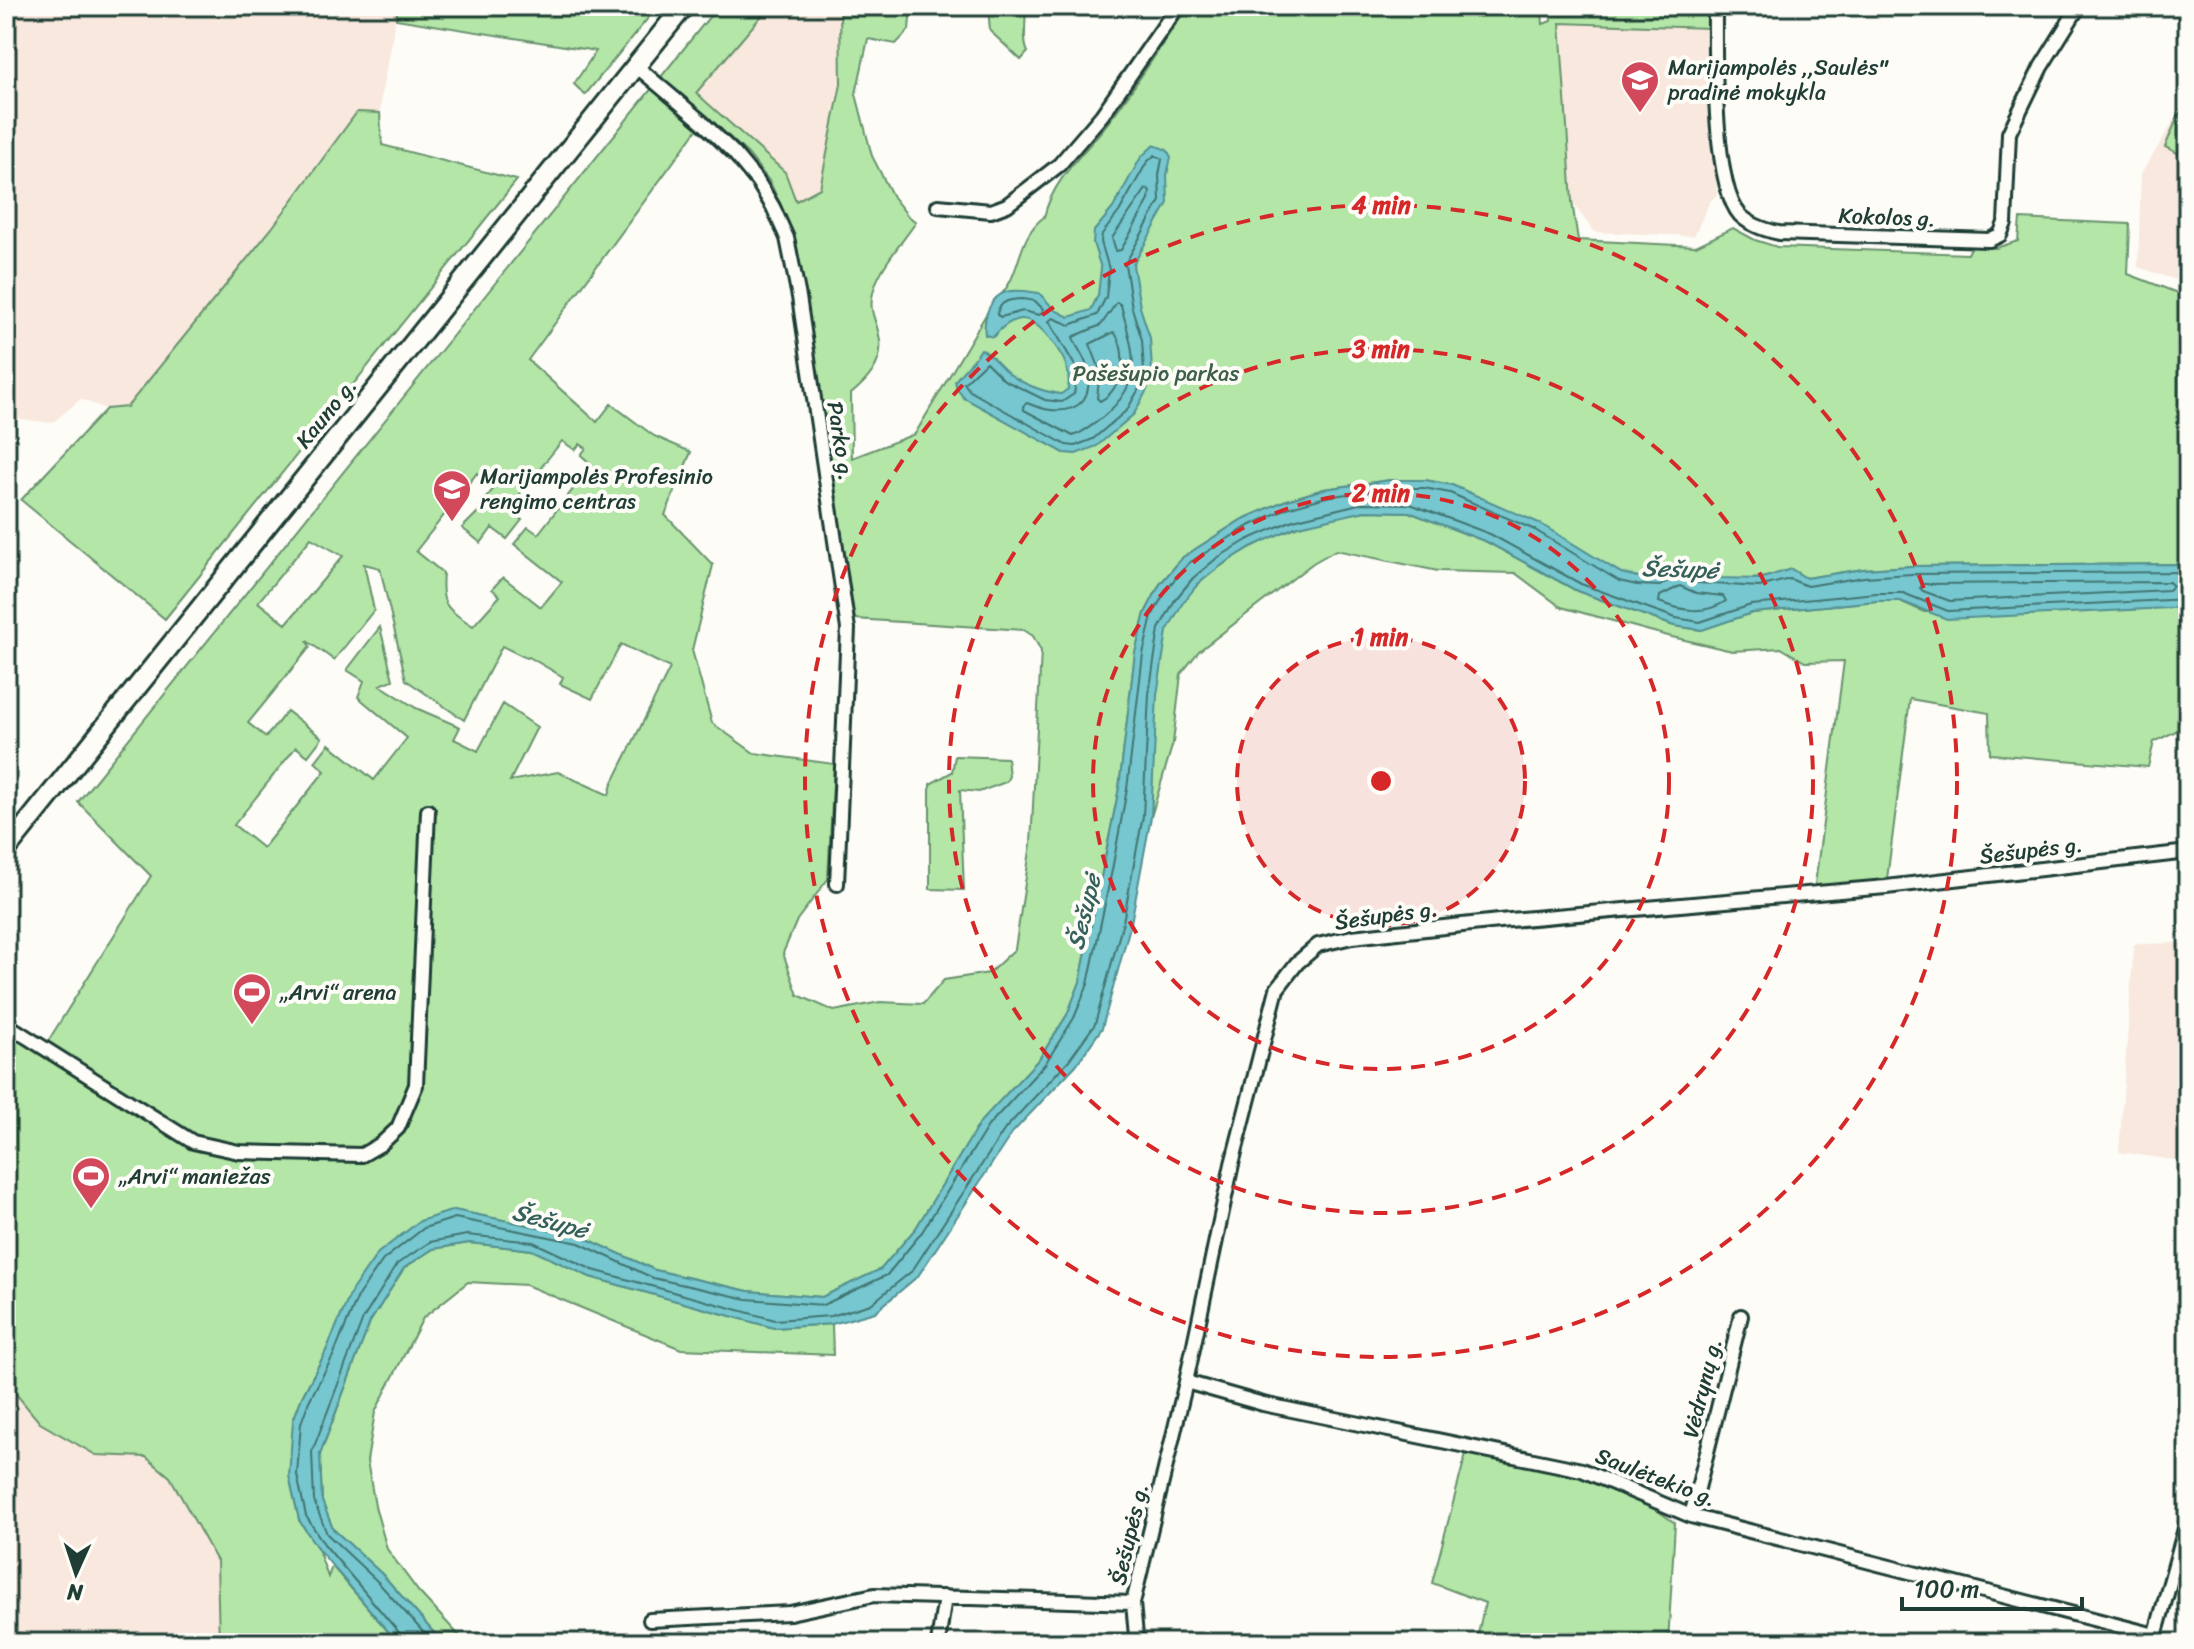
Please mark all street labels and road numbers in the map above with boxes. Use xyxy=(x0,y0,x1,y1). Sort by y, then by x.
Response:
street label: Kokolos g. xyxy=(1838,196,1936,238)
street label: Kauno g. xyxy=(285,369,367,457)
street label: Parko g. xyxy=(816,399,866,483)
street label: Šešupės g. xyxy=(1977,824,2085,876)
street label: Šešupės g. xyxy=(1332,888,1440,942)
street label: Vėdrynų g. xyxy=(1671,1334,1733,1442)
street label: Saulėtekio g. xyxy=(1590,1436,1722,1518)
street label: Šešupės g. xyxy=(1098,1479,1160,1589)

